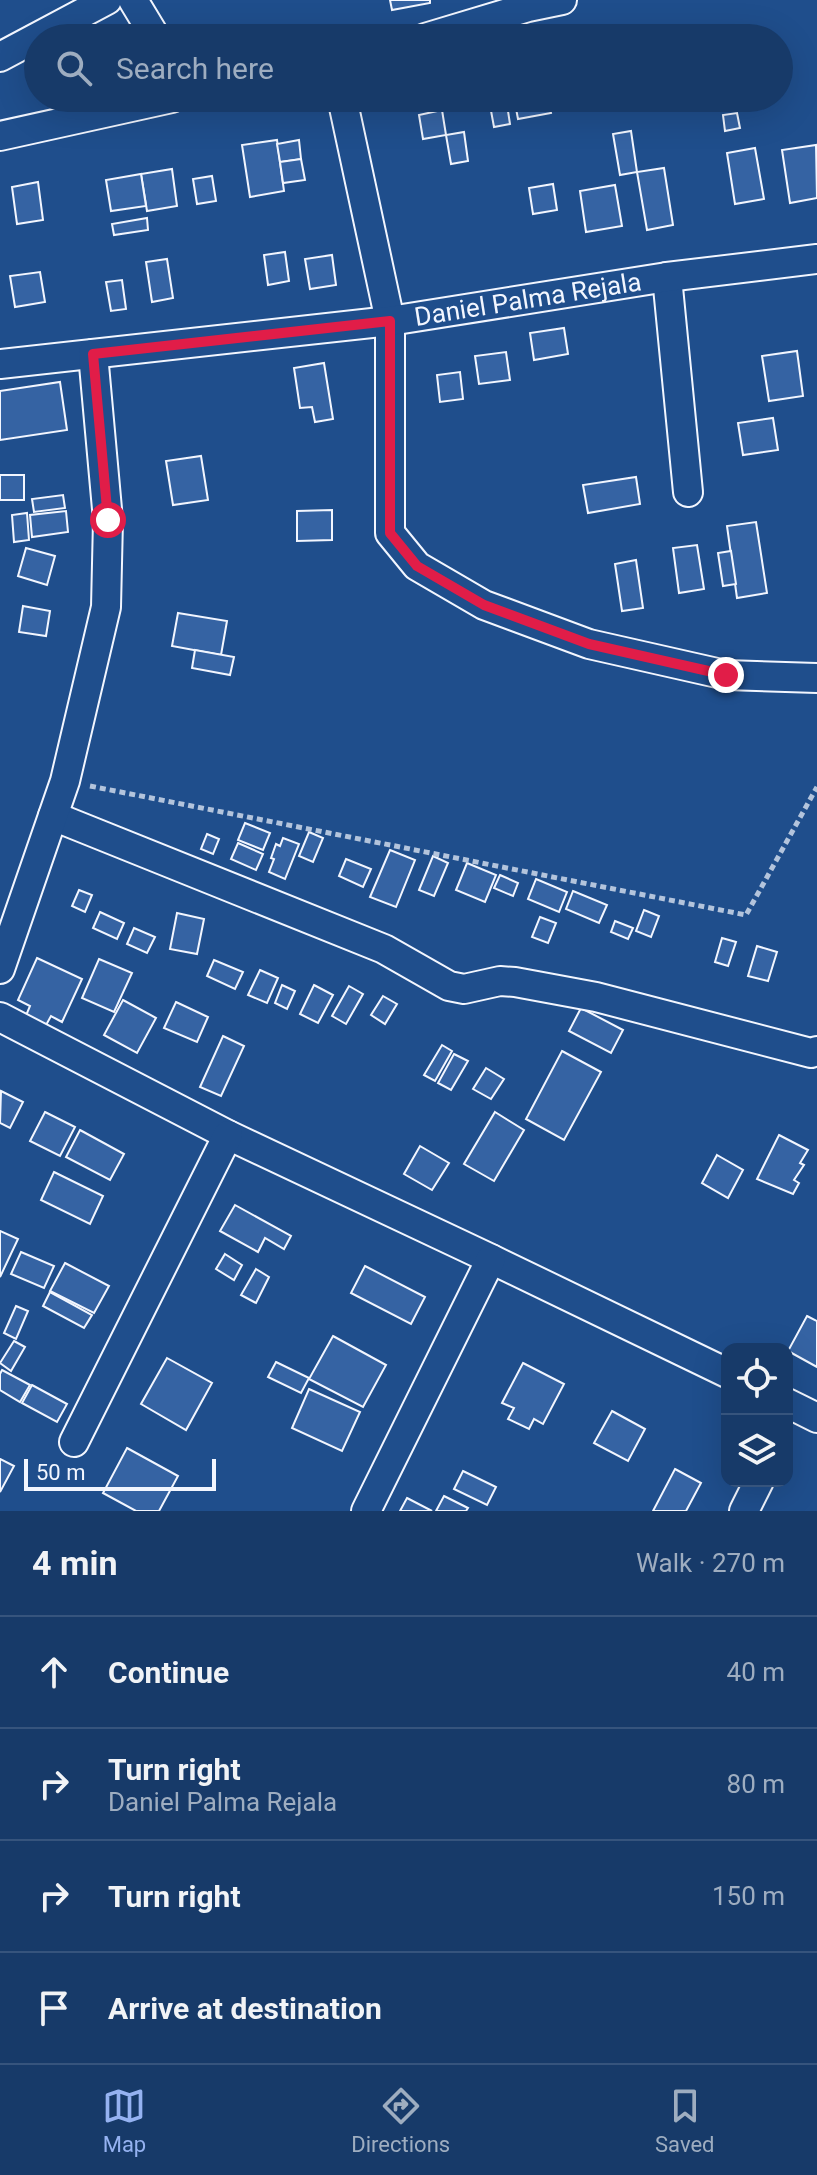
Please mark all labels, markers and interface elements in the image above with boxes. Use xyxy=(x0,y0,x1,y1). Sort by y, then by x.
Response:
search box xyxy=(24,24,793,112)
icon: search xyxy=(52,46,96,90)
text: Search here xyxy=(116,51,274,86)
street label: Daniel Palma Rejala xyxy=(412,266,644,332)
route start xyxy=(90,502,126,538)
route end xyxy=(708,657,744,693)
map controls xyxy=(721,1343,793,1487)
button: locate xyxy=(721,1343,793,1415)
button: layers xyxy=(721,1415,793,1487)
scale bar xyxy=(24,1455,216,1491)
text: 50 m xyxy=(36,1460,85,1485)
text: 4 min xyxy=(32,1543,117,1583)
text: Walk · 270 m xyxy=(636,1548,785,1578)
icon: ahead xyxy=(32,1650,76,1694)
text: Continue xyxy=(108,1655,229,1690)
text: 40 m xyxy=(727,1657,785,1687)
text: Turn right xyxy=(108,1752,241,1787)
icon: right xyxy=(32,1762,76,1806)
text: 80 m xyxy=(727,1769,785,1799)
text: Daniel Palma Rejala xyxy=(108,1787,337,1817)
icon: right xyxy=(32,1874,76,1918)
text: Turn right xyxy=(108,1879,241,1914)
text: 150 m xyxy=(712,1881,785,1911)
icon: arrive xyxy=(32,1986,76,2030)
text: Arrive at destination xyxy=(108,1991,382,2026)
tab: Map xyxy=(102,2084,146,2157)
tab: Directions xyxy=(351,2084,450,2157)
tab: Saved xyxy=(655,2084,715,2157)

